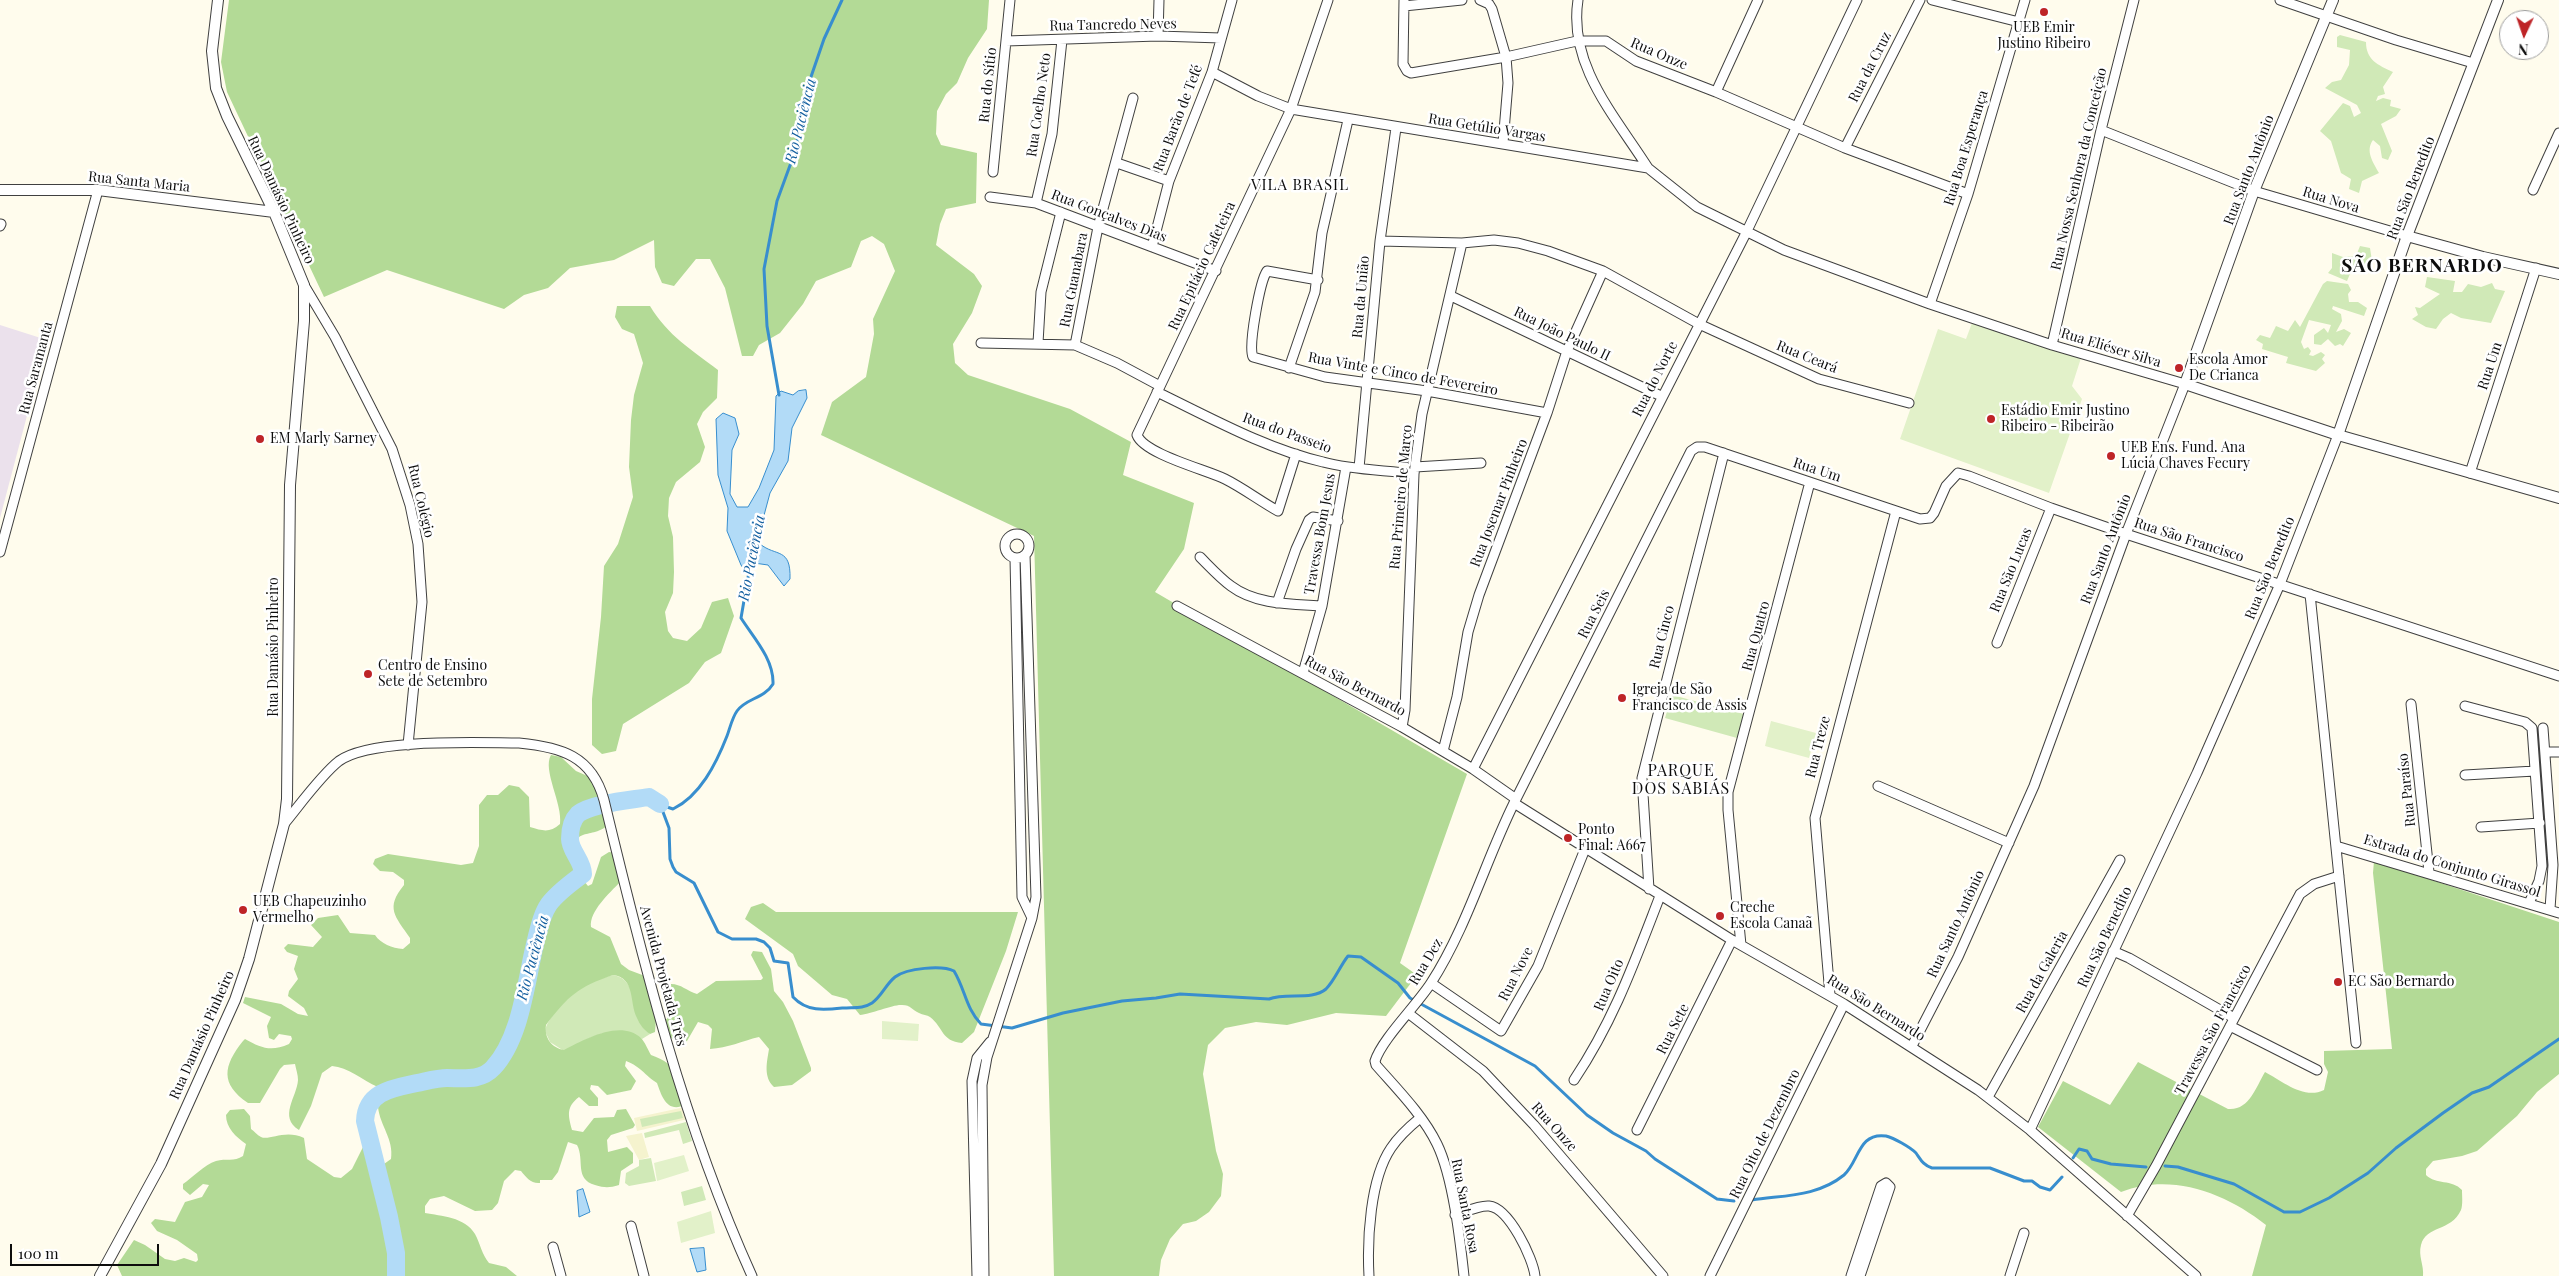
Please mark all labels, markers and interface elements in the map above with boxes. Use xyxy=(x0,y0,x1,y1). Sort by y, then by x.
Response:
marker: UEB Emir Justino Ribeiro xyxy=(2038,6,2050,18)
north arrow xyxy=(2499,10,2549,60)
street label: Rua Tancredo Neves xyxy=(1049,15,1177,35)
place label: UEB Emir Justino Ribeiro xyxy=(1997,20,2091,52)
street label: Rua da Cruz xyxy=(1845,29,1895,105)
street label: Rua Onze xyxy=(1628,35,1690,73)
text: N xyxy=(2518,40,2529,59)
street label: Rua do Sítio xyxy=(976,47,1000,123)
street label: Rua Coelho Neto xyxy=(1023,52,1055,158)
street label: Rua Barão de Tefé xyxy=(1150,62,1206,174)
street label: Rua Nossa Senhora da Conceição xyxy=(2048,66,2110,272)
water label: Rio Paciência xyxy=(782,77,820,165)
street label: Rua Boa Esperança xyxy=(1940,88,1992,208)
street label: Rua Getúlio Vargas xyxy=(1427,110,1547,146)
street label: Rua Santo Antônio xyxy=(2220,113,2278,227)
street label: Rua Damásio Pinheiro xyxy=(244,133,318,267)
street label: Rua São Benedito xyxy=(2384,134,2438,242)
street label: Rua Santa Maria xyxy=(87,168,191,196)
district label: VILA BRASIL xyxy=(1250,176,1350,194)
street label: Rua Nova xyxy=(2301,183,2361,217)
street label: Rua Gonçalves Dias xyxy=(1049,186,1169,246)
street label: Rua Epitácio Cafeteira xyxy=(1165,199,1239,333)
street label: Rua Guanabara xyxy=(1057,231,1091,329)
street label: Rua da União xyxy=(1349,255,1373,339)
district label: SÃO BERNARDO xyxy=(2340,255,2504,277)
street label: Rua João Paulo II xyxy=(1511,303,1613,365)
street label: Rua Saramanta xyxy=(16,320,56,416)
street label: Rua Eliéser Silva xyxy=(2059,325,2163,371)
street label: Rua Ceará xyxy=(1774,337,1840,377)
street label: Rua do Norte xyxy=(1629,338,1681,420)
street label: Rua Um xyxy=(2474,340,2506,392)
street label: Rua Vinte e Cinco de Fevereiro xyxy=(1307,349,1499,399)
place label: Escola Amor De Crianca xyxy=(2189,352,2268,384)
marker: Escola Amor De Crianca xyxy=(2173,362,2185,374)
place label: Estádio Emir Justino Ribeiro - Ribeirão xyxy=(2001,403,2130,436)
street label: Rua do Passeio xyxy=(1240,409,1334,457)
marker: Estádio Emir Justino Ribeiro - Ribeirão xyxy=(1985,413,1997,425)
street label: Rua Primeiro de Março xyxy=(1386,424,1416,570)
place label: EM Marly Sarney xyxy=(270,431,377,447)
marker: EM Marly Sarney xyxy=(254,433,266,445)
street label: Rua Josemar Pinheiro xyxy=(1467,437,1531,569)
place label: UEB Ens. Fund. Ana Lúcia Chaves Fecury xyxy=(2121,440,2250,472)
marker: UEB Ens. Fund. Ana Lúcia Chaves Fecury xyxy=(2105,450,2117,462)
street label: Rua Um xyxy=(1791,454,1843,486)
street label: Rua Colégio xyxy=(404,463,438,539)
street label: Travessa Bom Jesus xyxy=(1301,472,1339,596)
street label: Rua Santo Antônio xyxy=(2077,492,2135,606)
water label: Rio Paciência xyxy=(735,514,769,602)
street label: Rua São Francisco xyxy=(2132,514,2246,566)
street label: Rua São Benedito xyxy=(2242,514,2298,622)
street label: Rua São Lucas xyxy=(1986,525,2036,615)
street label: Rua Damásio Pinheiro xyxy=(266,577,282,717)
street label: Rua Seis xyxy=(1575,587,1613,641)
street label: Rua Quatro xyxy=(1739,599,1773,673)
street label: Rua Cinco xyxy=(1646,604,1678,670)
street label: Rua São Bernardo xyxy=(1301,652,1409,720)
place label: Centro de Ensino Sete de Setembro xyxy=(378,658,487,690)
marker: Centro de Ensino Sete de Setembro xyxy=(362,668,374,680)
place label: Igreja de São Francisco de Assis xyxy=(1632,682,1747,714)
marker: Igreja de São Francisco de Assis xyxy=(1616,692,1628,704)
street label: Rua Treze xyxy=(1802,714,1834,780)
street label: Rua Paraíso xyxy=(2395,752,2419,828)
district label: PARQUE DOS SABIÁS xyxy=(1631,761,1731,799)
place label: Ponto Final: A667 xyxy=(1578,822,1646,854)
street label: Estrada do Conjunto Girassol xyxy=(2362,831,2542,901)
marker: Ponto Final: A667 xyxy=(1562,832,1574,844)
street label: Rua Santo Antônio xyxy=(1924,868,1988,980)
street label: Rua São Benedito xyxy=(2074,884,2136,990)
place label: UEB Chapeuzinho Vermelho xyxy=(253,894,366,926)
place label: Creche Escola Canaã xyxy=(1730,900,1812,932)
marker: UEB Chapeuzinho Vermelho xyxy=(237,904,249,916)
street label: Avenida Projetada Três xyxy=(636,904,690,1048)
marker: Creche Escola Canaã xyxy=(1714,910,1726,922)
water label: Rio Paciência xyxy=(513,914,553,1002)
street label: Rua da Galeria xyxy=(2013,928,2071,1016)
street label: Rua Dez xyxy=(1406,936,1446,988)
street label: Rua Nove xyxy=(1495,944,1537,1004)
street label: Rua Oito xyxy=(1591,957,1627,1013)
street label: Travessa São Francisco xyxy=(2171,962,2255,1098)
street label: Rua Damásio Pinheiro xyxy=(166,968,238,1102)
street label: Rua São Bernardo xyxy=(1824,971,1928,1045)
place label: EC São Bernardo xyxy=(2348,974,2454,990)
marker: EC São Bernardo xyxy=(2332,976,2344,988)
street label: Rua Sete xyxy=(1653,1001,1693,1057)
street label: Rua Oito de Dezembro xyxy=(1726,1067,1804,1201)
street label: Rua Onze xyxy=(1528,1099,1580,1155)
street label: Rua Santa Rosa xyxy=(1448,1157,1482,1255)
scale bar xyxy=(12,1234,161,1266)
text: 100 m xyxy=(18,1243,59,1263)

